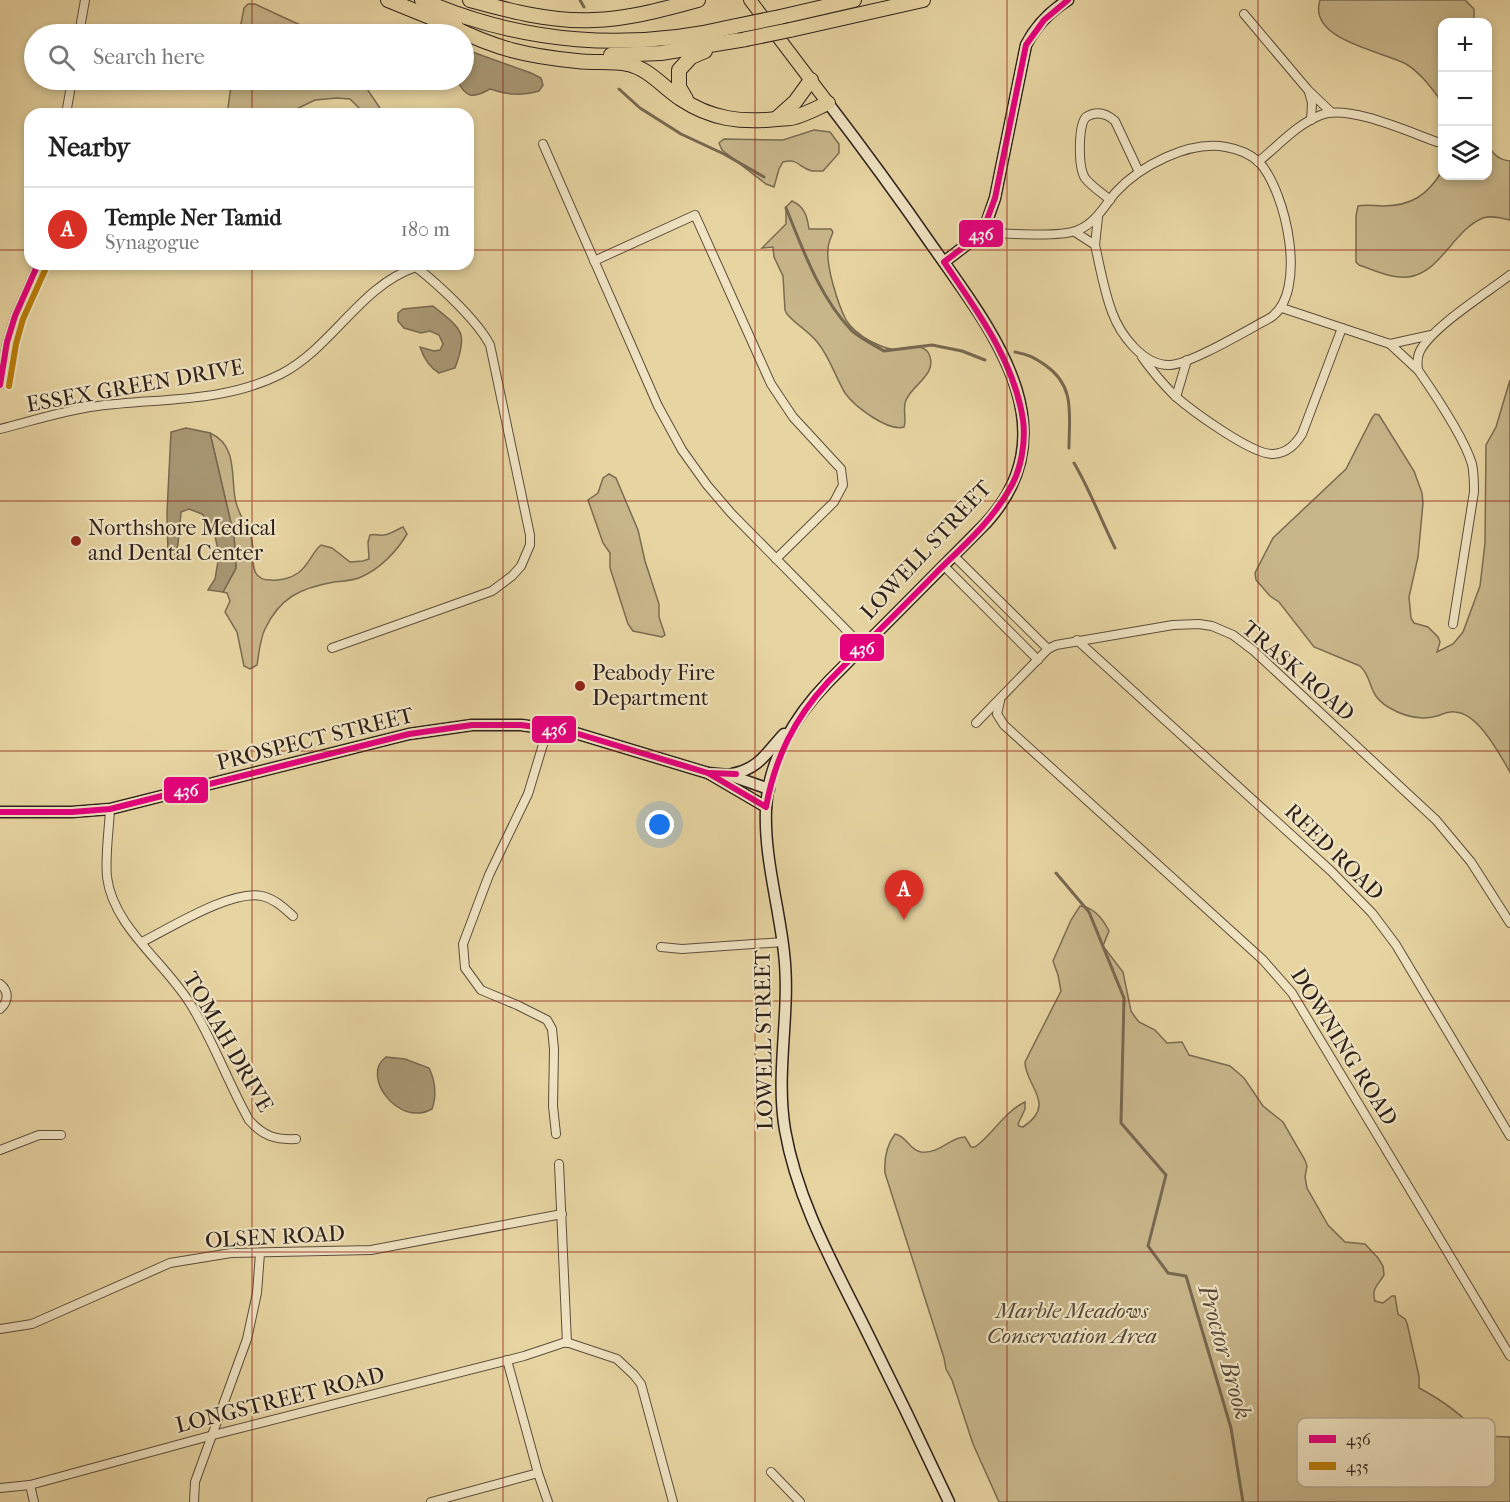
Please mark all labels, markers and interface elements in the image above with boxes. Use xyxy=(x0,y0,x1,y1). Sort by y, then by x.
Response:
map controls xyxy=(1438,18,1492,180)
button: + xyxy=(1438,18,1492,72)
search box xyxy=(24,24,474,90)
icon: search xyxy=(45,41,78,74)
text: Search here xyxy=(93,44,205,70)
button: − xyxy=(1438,72,1492,126)
button: layers xyxy=(1438,126,1492,180)
text: Nearby xyxy=(48,132,130,163)
text: Temple Ner Tamid xyxy=(105,205,281,231)
text: A xyxy=(61,218,74,241)
text: 180 m xyxy=(401,218,450,241)
line badge: 436 xyxy=(958,219,1004,248)
text: 436 xyxy=(968,225,994,245)
text: Synagogue xyxy=(105,231,199,254)
street label: ESSEX GREEN DRIVE xyxy=(24,354,246,418)
street label: LOWELL STREET xyxy=(855,474,998,625)
place label: Northshore Medical and Dental Center xyxy=(88,515,276,566)
marker: Northshore Medical and Dental Center xyxy=(69,534,83,548)
street label: TRASK ROAD xyxy=(1236,615,1360,727)
line badge: 436 xyxy=(839,633,885,662)
text: 436 xyxy=(849,639,875,659)
place label: Peabody Fire Department xyxy=(592,660,715,711)
marker: Peabody Fire Department xyxy=(573,679,587,693)
street label: PROSPECT STREET xyxy=(214,702,417,776)
line badge: 436 xyxy=(531,715,577,744)
text: 436 xyxy=(541,720,567,740)
line badge: 436 xyxy=(163,776,209,804)
text: 436 xyxy=(173,781,199,801)
street label: REED ROAD xyxy=(1279,798,1389,906)
your location xyxy=(645,810,674,839)
pin: A xyxy=(884,870,924,920)
street label: LOWELL STREET xyxy=(749,949,779,1130)
street label: DOWNING ROAD xyxy=(1285,963,1403,1131)
street label: TOMAH DRIVE xyxy=(177,967,279,1117)
street label: OLSEN ROAD xyxy=(204,1220,346,1254)
water label: Proctor Brook xyxy=(1192,1281,1258,1422)
park label: Marble Meadows Conservation Area xyxy=(987,1298,1157,1349)
street label: LONGSTREET ROAD xyxy=(173,1361,387,1439)
legend xyxy=(1297,1418,1495,1487)
text: 436 xyxy=(1346,1430,1371,1449)
text: 435 xyxy=(1346,1457,1369,1476)

